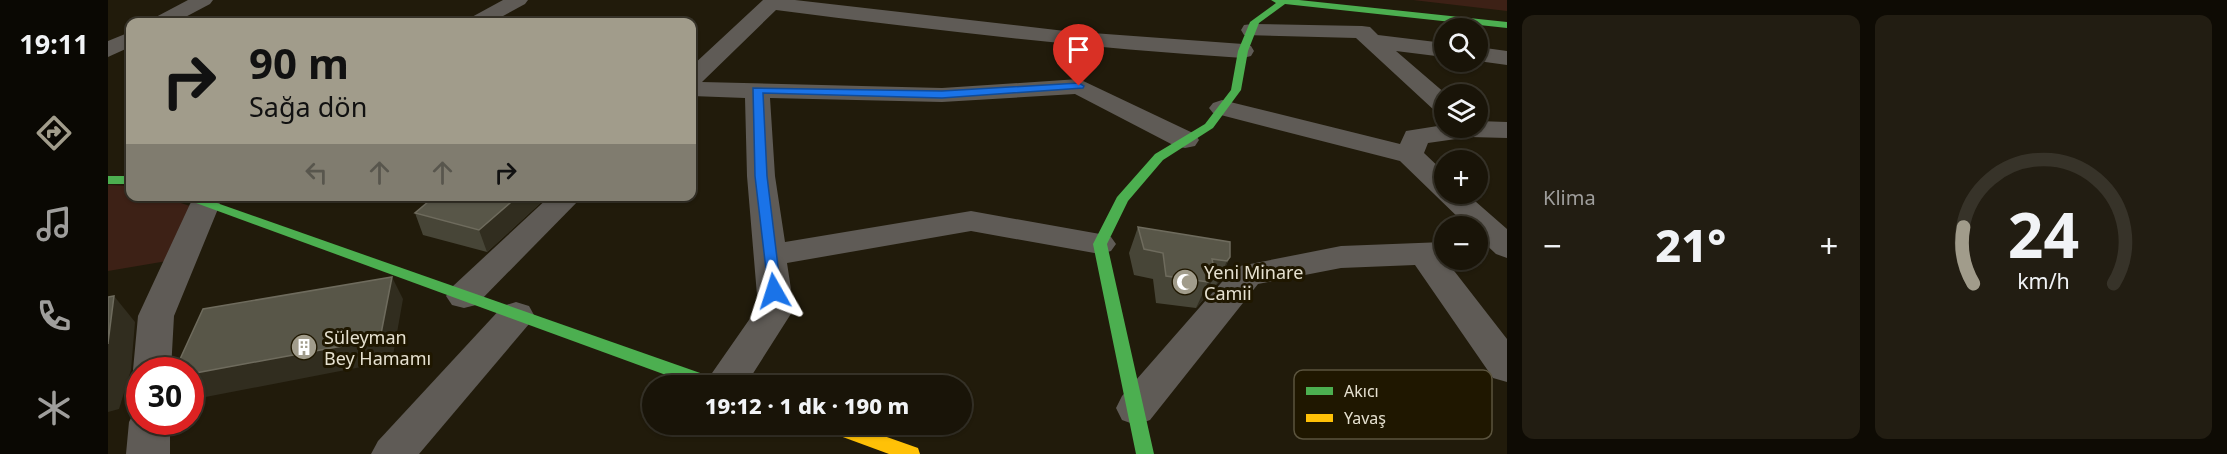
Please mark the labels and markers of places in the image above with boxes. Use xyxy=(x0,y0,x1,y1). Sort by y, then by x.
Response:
pin xyxy=(1053,24,1104,86)
place label: Yeni Minare Camii xyxy=(1204,260,1303,305)
mosque icon: Yeni Minare Camii xyxy=(1170,267,1200,297)
place label: Süleyman Bey Hamamı xyxy=(324,325,431,370)
building icon: Süleyman Bey Hamamı xyxy=(289,332,319,362)

